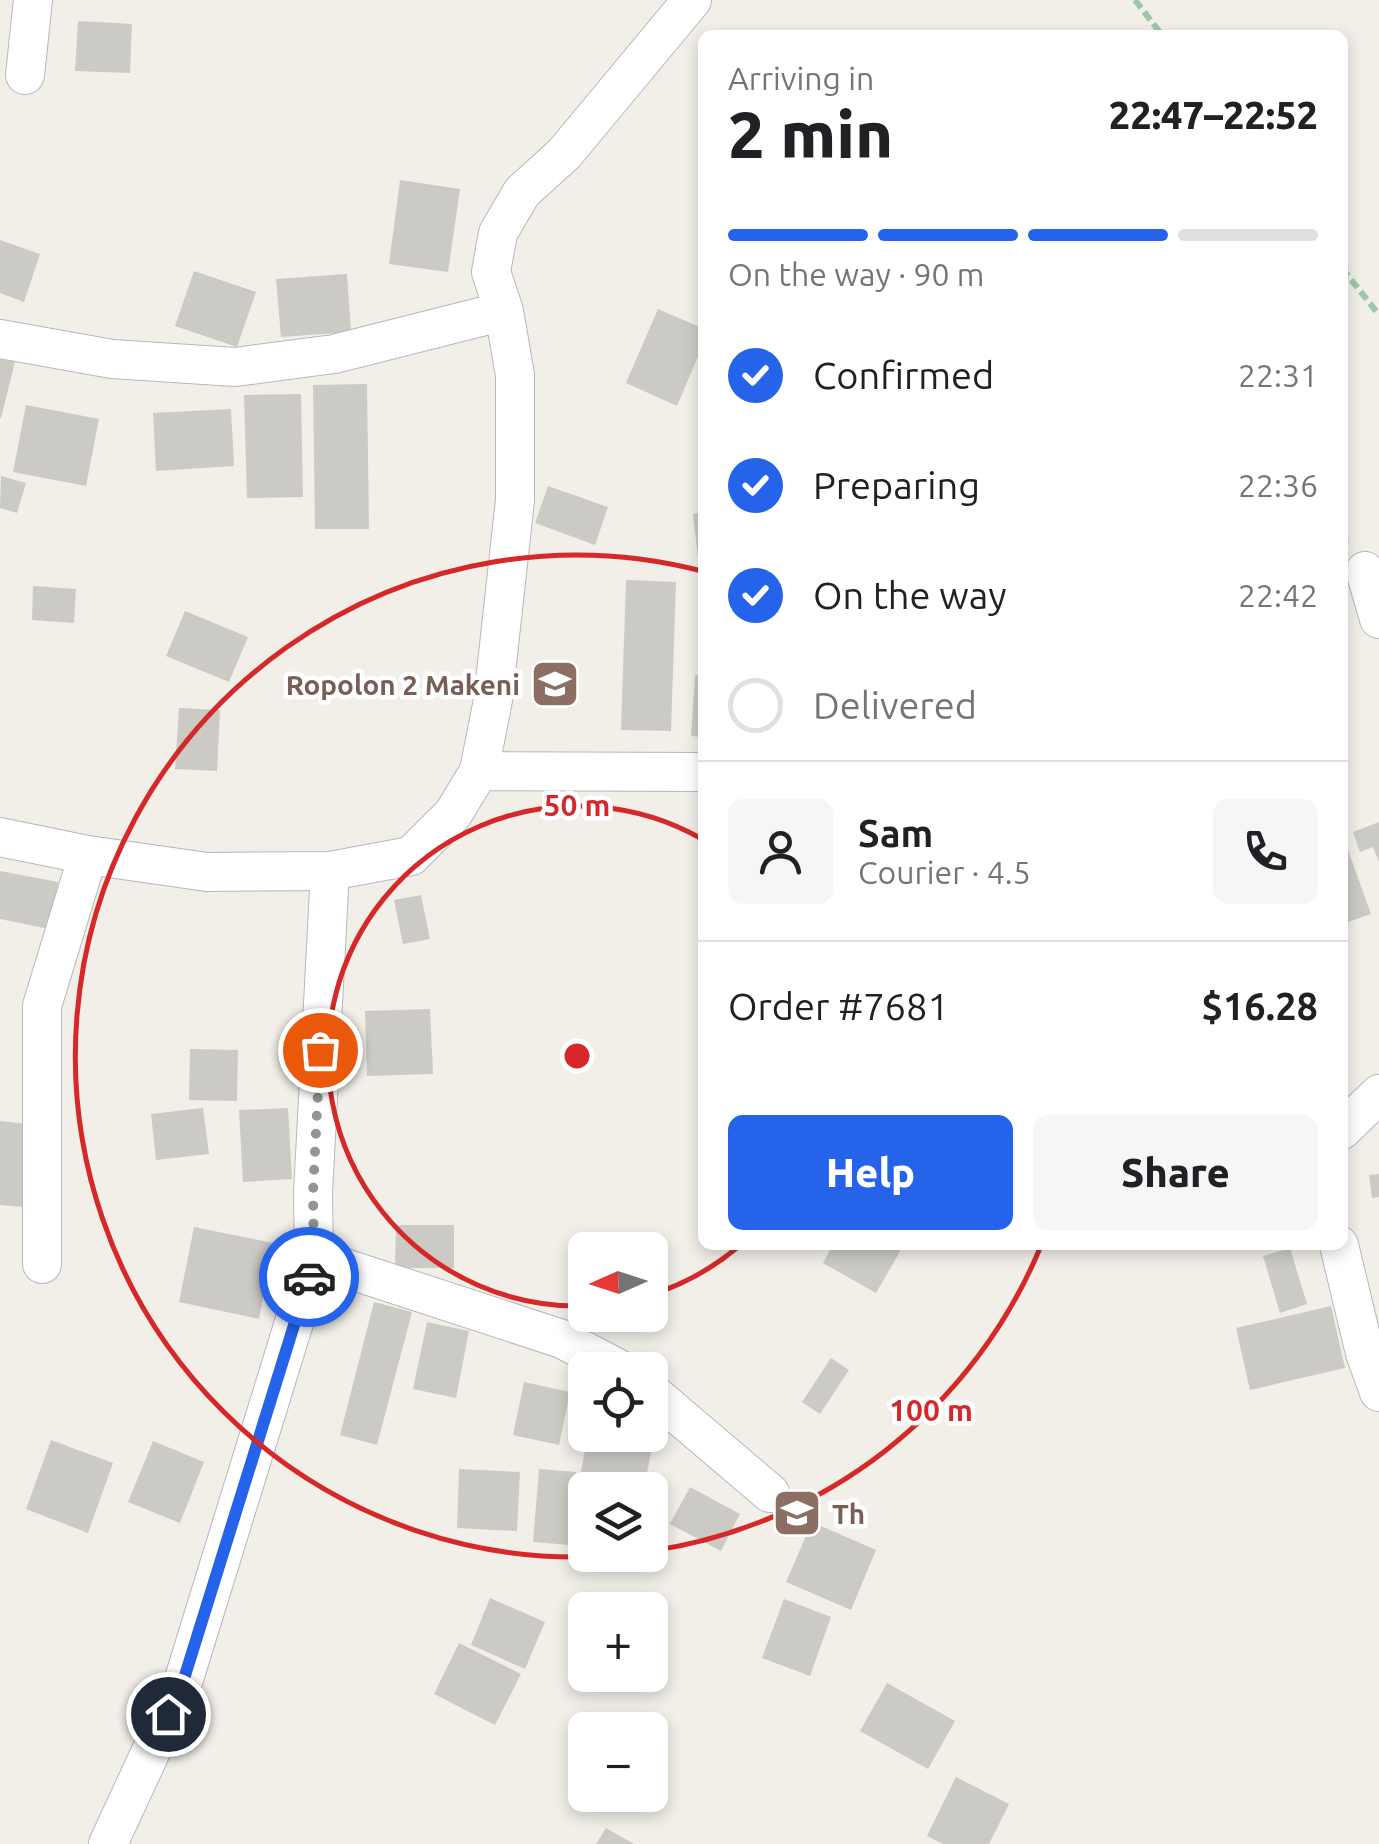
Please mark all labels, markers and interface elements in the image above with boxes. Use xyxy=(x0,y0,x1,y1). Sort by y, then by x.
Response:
text: Arriving in xyxy=(728,60,874,96)
text: 22:47–22:52 xyxy=(1109,94,1318,136)
text: 2 min xyxy=(728,97,893,170)
text: On the way · 90 m xyxy=(728,256,984,292)
icon: check xyxy=(728,348,783,403)
text: Confirmed xyxy=(813,354,994,396)
text: 22:31 xyxy=(1238,357,1318,393)
icon: check xyxy=(728,458,783,513)
text: Preparing xyxy=(813,464,980,506)
text: 22:36 xyxy=(1238,467,1318,503)
icon: check xyxy=(728,568,783,623)
text: On the way xyxy=(813,574,1006,616)
text: 22:42 xyxy=(1238,577,1318,613)
school or university icon: Ropolon 2 Makeni xyxy=(529,658,581,710)
place label: Ropolon 2 Makeni xyxy=(286,669,520,700)
text: Delivered xyxy=(813,684,977,726)
text: 50 m xyxy=(544,788,610,822)
button: person xyxy=(728,799,833,904)
button: phone xyxy=(1213,799,1318,904)
text: Sam xyxy=(858,812,933,854)
text: Courier · 4.5 xyxy=(858,854,1031,890)
text: Order #7681 xyxy=(728,985,949,1027)
text: $16.28 xyxy=(1201,985,1318,1027)
pin xyxy=(278,1008,363,1093)
icon: bag xyxy=(293,1023,348,1078)
centre of rings xyxy=(559,1038,595,1074)
button: Help xyxy=(728,1115,1013,1230)
button: Share xyxy=(1033,1115,1318,1230)
courier xyxy=(259,1227,359,1327)
north arrow xyxy=(568,1232,668,1332)
map controls xyxy=(568,1232,668,1812)
icon: car xyxy=(282,1250,337,1305)
button: locate xyxy=(568,1352,668,1452)
text: 100 m xyxy=(889,1393,973,1427)
button: layers xyxy=(568,1472,668,1572)
school or university icon: Th xyxy=(771,1487,823,1539)
place label: Th xyxy=(832,1498,865,1529)
button: + xyxy=(568,1592,668,1692)
pin xyxy=(126,1672,211,1757)
icon: home xyxy=(141,1687,196,1742)
button: − xyxy=(568,1712,668,1812)

